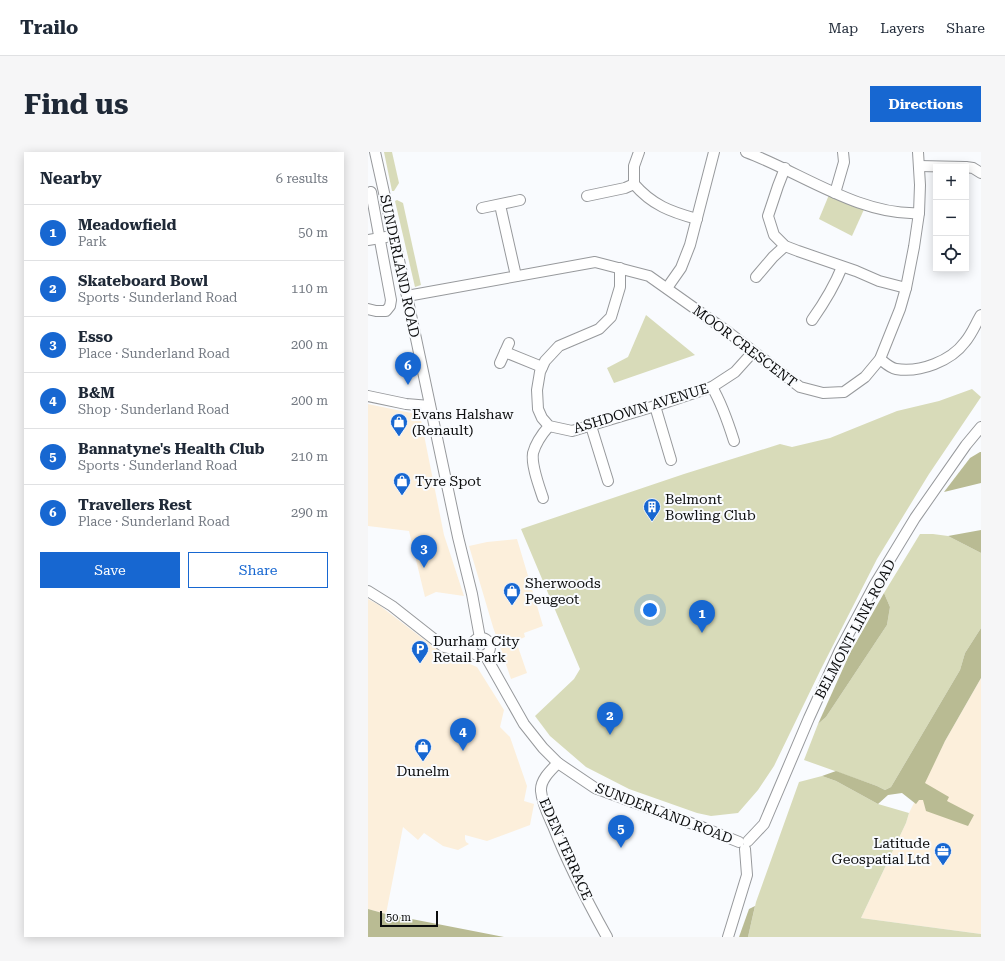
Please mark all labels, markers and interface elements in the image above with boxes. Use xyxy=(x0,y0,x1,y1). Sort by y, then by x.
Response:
text: Trailo xyxy=(20,16,78,39)
text: Map xyxy=(828,20,858,36)
text: Layers xyxy=(880,20,924,36)
text: Share xyxy=(946,20,985,36)
button: Directions xyxy=(870,86,981,122)
text: Find us xyxy=(24,88,128,121)
map controls xyxy=(933,164,969,272)
button: + xyxy=(933,164,969,200)
text: Nearby xyxy=(40,168,102,188)
text: 6 results xyxy=(276,171,328,186)
street label: SUNDERLAND ROAD xyxy=(377,193,423,339)
button: − xyxy=(933,200,969,236)
text: Meadowfield xyxy=(78,216,177,234)
text: 1 xyxy=(49,225,57,240)
text: 50 m xyxy=(298,225,328,240)
text: Park xyxy=(78,234,107,249)
button: locate xyxy=(933,236,969,272)
text: Skateboard Bowl xyxy=(78,272,208,290)
text: 2 xyxy=(49,281,57,296)
text: 110 m xyxy=(291,281,328,296)
text: Sports · Sunderland Road xyxy=(78,290,237,305)
street label: MOOR CRESCENT xyxy=(690,302,800,390)
text: Esso xyxy=(78,328,113,346)
text: 3 xyxy=(49,337,57,352)
text: 200 m xyxy=(291,337,328,352)
text: Place · Sunderland Road xyxy=(78,346,230,361)
pin: 6 xyxy=(395,352,421,385)
street label: ASHDOWN AVENUE xyxy=(572,380,710,436)
text: B&M xyxy=(78,384,115,402)
text: 4 xyxy=(49,393,57,408)
text: 200 m xyxy=(291,393,328,408)
text: Shop · Sunderland Road xyxy=(78,402,229,417)
place label: Evans Halshaw (Renault) xyxy=(412,406,514,438)
shop icon: Evans Halshaw (Renault) xyxy=(389,412,409,437)
text: Bannatyne's Health Club xyxy=(78,440,265,458)
text: 5 xyxy=(49,449,57,464)
text: 210 m xyxy=(291,449,328,464)
text: Sports · Sunderland Road xyxy=(78,458,237,473)
shop icon: Tyre Spot xyxy=(392,471,412,496)
place label: Tyre Spot xyxy=(415,473,481,489)
place label: Belmont Bowling Club xyxy=(665,491,756,523)
text: Travellers Rest xyxy=(78,496,192,514)
building icon: Belmont Bowling Club xyxy=(642,497,662,522)
text: 6 xyxy=(49,505,57,520)
text: 290 m xyxy=(291,505,328,520)
text: Place · Sunderland Road xyxy=(78,514,230,529)
pin: 3 xyxy=(411,535,437,568)
button: Save xyxy=(40,552,180,588)
button: Share xyxy=(188,552,328,588)
street label: BELMONT LINK ROAD xyxy=(811,556,899,701)
place label: Sherwoods Peugeot xyxy=(525,575,601,607)
shop icon: Sherwoods Peugeot xyxy=(502,581,522,606)
your location xyxy=(640,600,660,620)
pin: 1 xyxy=(689,600,715,633)
place label: Durham City Retail Park xyxy=(433,633,520,665)
parking icon: Durham City Retail Park xyxy=(410,639,430,664)
pin: 2 xyxy=(597,702,623,735)
pin: 4 xyxy=(450,718,476,751)
shop icon: Dunelm xyxy=(413,737,433,762)
place label: Dunelm xyxy=(396,763,450,779)
street label: SUNDERLAND ROAD xyxy=(593,779,735,847)
street label: EDEN TERRACE xyxy=(536,796,596,903)
pin: 5 xyxy=(608,815,634,848)
place label: Latitude Geospatial Ltd xyxy=(832,835,930,867)
office icon: Latitude Geospatial Ltd xyxy=(933,841,953,866)
scale bar xyxy=(380,909,438,928)
text: 50 m xyxy=(386,911,411,924)

